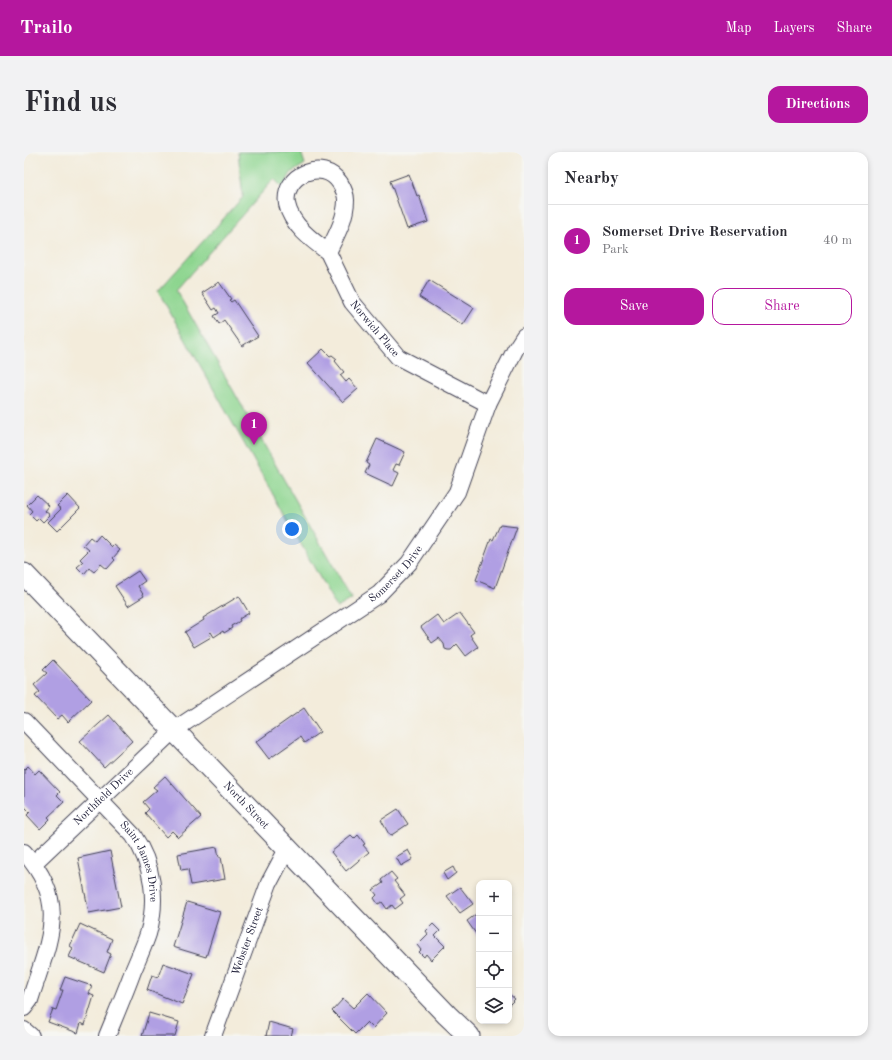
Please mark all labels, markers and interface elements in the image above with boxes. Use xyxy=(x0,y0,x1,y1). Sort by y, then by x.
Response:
text: Trailo xyxy=(20,19,73,38)
text: Map xyxy=(726,21,752,35)
text: Layers xyxy=(774,21,815,35)
text: Share xyxy=(837,21,872,35)
button: Directions xyxy=(768,86,868,123)
text: Find us xyxy=(24,90,117,118)
text: Nearby xyxy=(564,170,619,187)
text: Somerset Drive Reservation xyxy=(602,225,788,240)
text: 1 xyxy=(573,234,581,247)
text: 40 m xyxy=(823,234,852,247)
text: Park xyxy=(602,243,629,256)
button: Save xyxy=(564,288,704,325)
button: Share xyxy=(712,288,852,325)
street label: Norwich Place xyxy=(348,299,401,359)
pin: 1 xyxy=(241,412,267,445)
your location xyxy=(282,519,302,539)
street label: Somerset Drive xyxy=(367,544,425,605)
street label: Northfield Drive xyxy=(72,766,135,828)
street label: North Street xyxy=(221,780,271,831)
street label: Saint James Drive xyxy=(118,819,159,902)
map controls xyxy=(476,880,512,1024)
button: + xyxy=(476,880,512,916)
street label: Webster Street xyxy=(230,905,265,977)
button: − xyxy=(476,916,512,952)
button: locate xyxy=(476,952,512,988)
button: layers xyxy=(476,988,512,1024)

